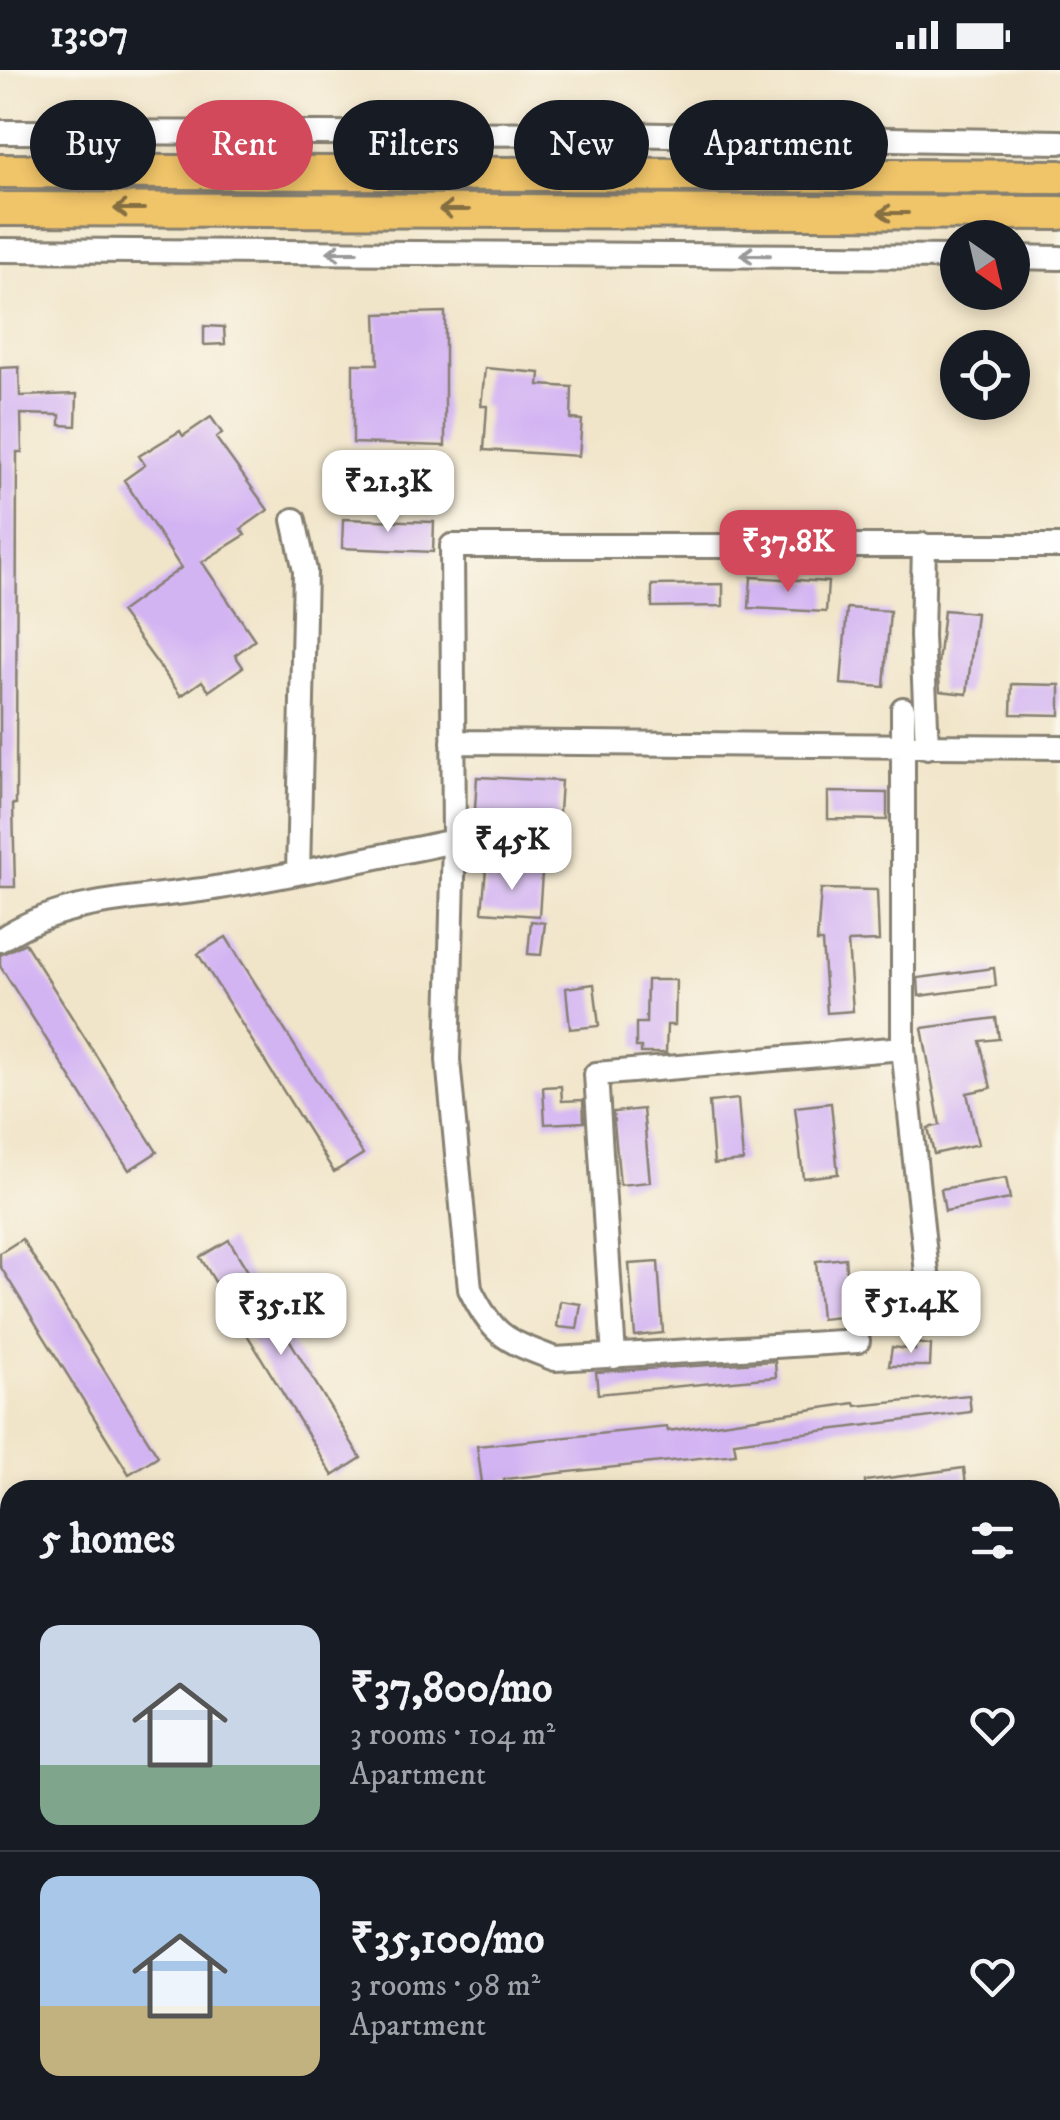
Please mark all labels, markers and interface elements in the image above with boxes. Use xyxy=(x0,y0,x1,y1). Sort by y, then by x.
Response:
text: 13:07 xyxy=(50,11,129,59)
chip: Buy xyxy=(30,100,156,190)
chip: Rent xyxy=(176,100,313,190)
chip: Filters xyxy=(333,100,494,190)
chip: New xyxy=(514,100,649,190)
chip: Apartment xyxy=(669,100,888,190)
one-way arrow xyxy=(114,200,146,218)
one-way arrow xyxy=(439,200,472,220)
one-way arrow xyxy=(877,203,909,222)
north arrow xyxy=(940,220,1030,310)
map controls xyxy=(940,220,1030,420)
one-way arrow xyxy=(327,242,360,262)
one-way arrow xyxy=(740,246,772,264)
button: locate xyxy=(940,330,1030,420)
pin: ₹21.3K xyxy=(307,450,469,535)
text: ₹21.3K xyxy=(344,462,432,502)
pin: ₹37.8K xyxy=(707,510,869,595)
text: ₹37.8K xyxy=(742,522,835,562)
pin: ₹45K xyxy=(453,808,571,893)
text: ₹45K xyxy=(475,820,549,860)
pin: ₹51.4K xyxy=(830,1271,992,1356)
pin: ₹35.1K xyxy=(200,1273,362,1358)
text: ₹51.4K xyxy=(864,1283,958,1323)
text: ₹35.1K xyxy=(238,1285,325,1325)
icon: filters xyxy=(965,1513,1020,1568)
text: 5 homes xyxy=(40,1514,175,1566)
text: ₹37,800/mo xyxy=(350,1663,552,1715)
icon: home xyxy=(120,1665,240,1785)
icon: heart xyxy=(965,1698,1020,1753)
text: 3 rooms · 104 m² xyxy=(350,1715,555,1755)
text: Apartment xyxy=(350,1755,486,1795)
text: ₹35,100/mo xyxy=(350,1914,544,1966)
icon: home xyxy=(120,1916,240,2036)
icon: heart xyxy=(965,1949,1020,2004)
text: 3 rooms · 98 m² xyxy=(350,1966,540,2006)
text: Apartment xyxy=(350,2006,486,2046)

